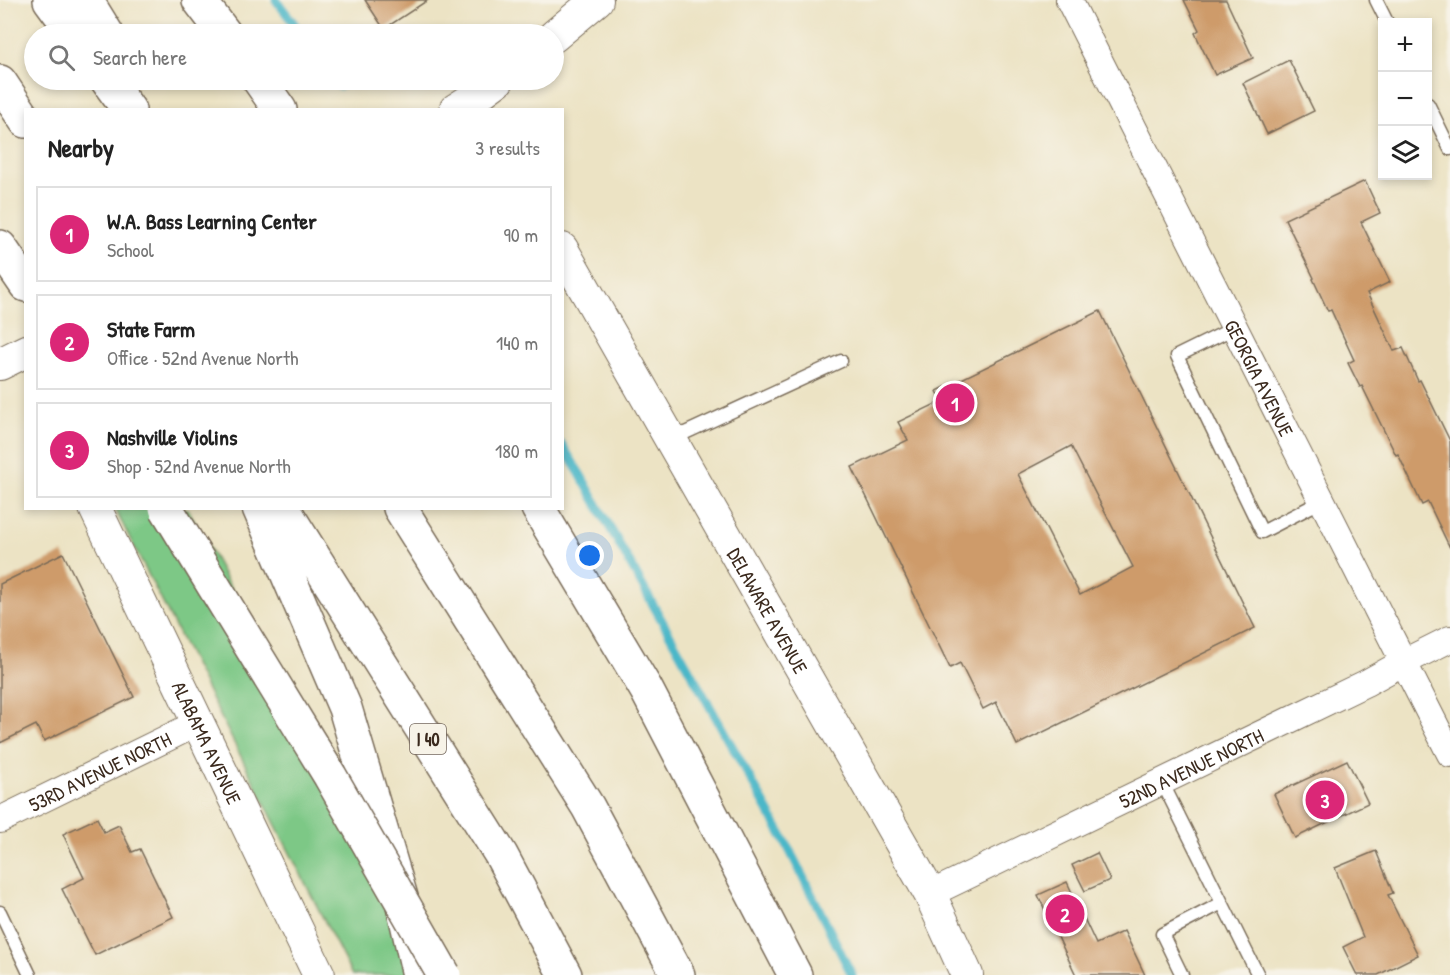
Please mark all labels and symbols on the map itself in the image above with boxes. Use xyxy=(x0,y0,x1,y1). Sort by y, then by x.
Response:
street label: GEORGIA AVENUE xyxy=(1219,314,1301,441)
pin: 1 xyxy=(936,380,974,426)
your location xyxy=(575,541,604,570)
street label: DELAWARE AVENUE xyxy=(722,543,815,678)
street label: ALABAMA AVENUE xyxy=(166,676,249,809)
street label: 52ND AVENUE NORTH xyxy=(1114,721,1268,814)
road number: I 40 xyxy=(410,724,446,754)
street label: 53RD AVENUE NORTH xyxy=(24,725,175,817)
pin: 3 xyxy=(1306,778,1344,822)
pin: 2 xyxy=(1046,892,1084,936)

